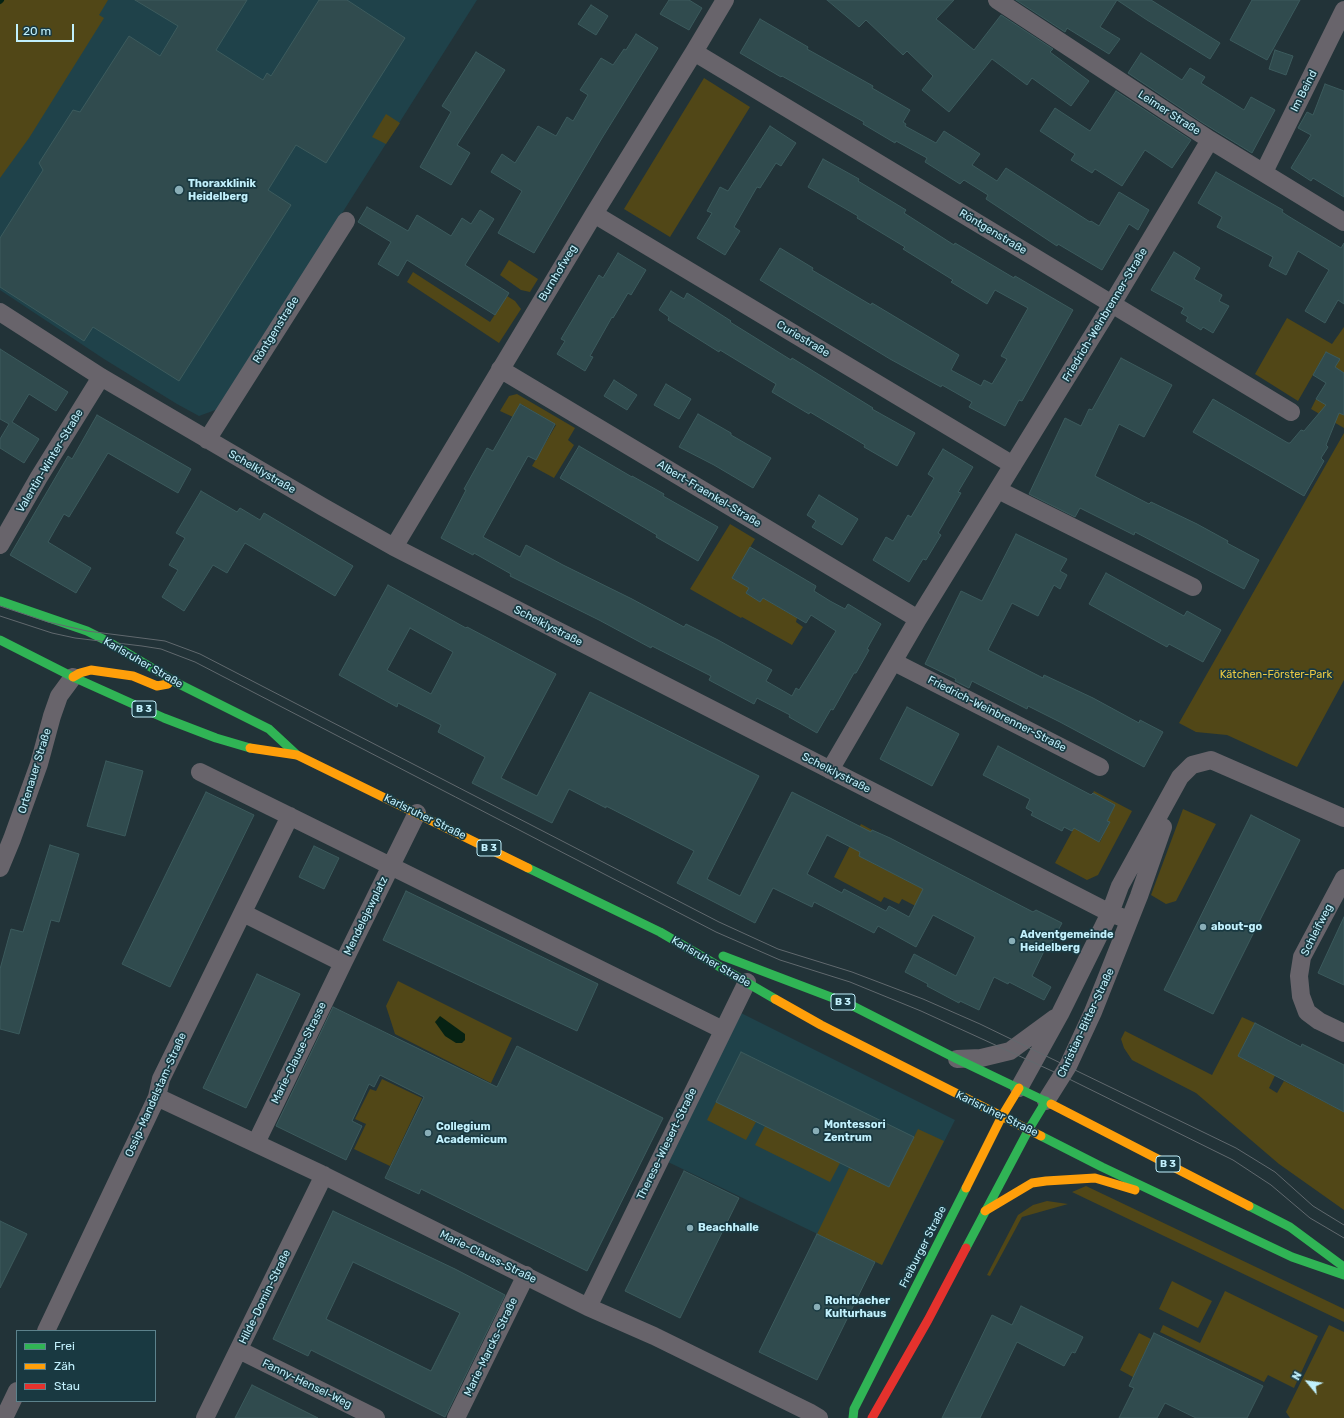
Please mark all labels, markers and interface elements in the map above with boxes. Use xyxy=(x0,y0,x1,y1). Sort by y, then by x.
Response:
scale bar xyxy=(18,16,76,42)
text: 20 m xyxy=(23,24,51,38)
street label: Im Beind xyxy=(1288,68,1320,114)
street label: Leimer Straße xyxy=(1135,88,1203,138)
place label: Thoraxklinik Heidelberg xyxy=(188,177,256,203)
marker: Thoraxklinik Heidelberg xyxy=(173,184,185,196)
street label: Röntgenstraße xyxy=(957,207,1029,257)
street label: Burnhofweg xyxy=(536,242,580,304)
street label: Friedrich-Weinbrenner-Straße xyxy=(1060,246,1150,384)
street label: Röntgenstraße xyxy=(250,294,302,366)
street label: Curiestraße xyxy=(774,318,832,360)
street label: Valentin-Winter-Straße xyxy=(14,407,86,515)
street label: Schelklystraße xyxy=(226,447,298,497)
street label: Albert-Fraenkel-Straße xyxy=(655,458,763,530)
street label: Schelklystraße xyxy=(511,603,585,649)
street label: Karlsruher Straße xyxy=(101,635,185,691)
park label: Kätchen-Förster-Park xyxy=(1220,668,1332,682)
street label: Friedrich-Weinbrenner-Straße xyxy=(926,673,1068,755)
road number: B 3 xyxy=(132,701,156,717)
street label: Ortenauer Straße xyxy=(16,727,54,815)
street label: Schelklystraße xyxy=(799,750,873,796)
street label: Karlsruher Straße xyxy=(382,791,468,843)
road number: B 3 xyxy=(477,840,501,856)
street label: Mendelejewplatz xyxy=(341,875,391,957)
street label: Schleifweg xyxy=(1298,902,1336,958)
place label: about-go xyxy=(1211,920,1262,934)
marker: about-go xyxy=(1198,922,1208,932)
place label: Adventgemeinde Heidelberg xyxy=(1020,928,1114,954)
street label: Karlsruher Straße xyxy=(669,934,753,990)
marker: Adventgemeinde Heidelberg xyxy=(1007,936,1017,946)
street label: Christian-Bitter-Straße xyxy=(1055,966,1117,1080)
road number: B 3 xyxy=(831,994,855,1010)
street label: Marie-Clause-Strasse xyxy=(269,1000,329,1106)
street label: Ossip-Mandelstam-Straße xyxy=(123,1031,189,1159)
street label: Therese-Wiesert-Straße xyxy=(634,1086,700,1202)
street label: Karlsruher Straße xyxy=(954,1088,1040,1140)
place label: Montessori Zentrum xyxy=(824,1118,886,1144)
place label: Collegium Academicum xyxy=(436,1120,507,1146)
marker: Montessori Zentrum xyxy=(811,1126,821,1136)
marker: Collegium Academicum xyxy=(423,1128,433,1138)
road number: B 3 xyxy=(1156,1156,1180,1172)
street label: Freiburger Straße xyxy=(897,1204,949,1290)
place label: Beachhalle xyxy=(698,1221,759,1235)
marker: Beachhalle xyxy=(685,1223,695,1233)
street label: Marie-Clauss-Straße xyxy=(437,1228,539,1286)
street label: Hilde-Domin-Straße xyxy=(236,1248,294,1346)
place label: Rohrbacher Kulturhaus xyxy=(825,1294,890,1320)
street label: Marie-Marcks-Straße xyxy=(461,1296,521,1398)
marker: Rohrbacher Kulturhaus xyxy=(812,1302,822,1312)
legend xyxy=(16,1330,156,1402)
text: Frei xyxy=(54,1339,75,1353)
street label: Fanny-Hensel-Weg xyxy=(260,1357,354,1411)
text: Zäh xyxy=(54,1359,75,1373)
north arrow xyxy=(1288,1362,1328,1402)
text: N xyxy=(1289,1369,1305,1383)
text: Stau xyxy=(54,1379,80,1393)

